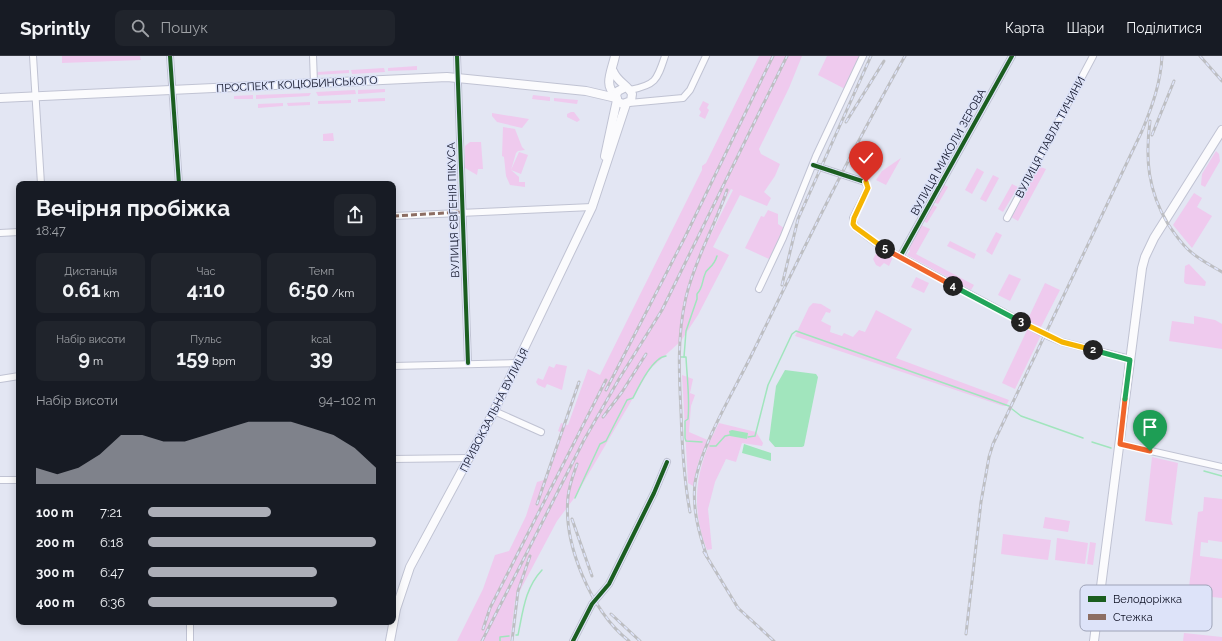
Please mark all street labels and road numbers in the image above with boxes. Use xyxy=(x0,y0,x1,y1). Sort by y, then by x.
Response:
street label: ПРОСПЕКТ КОЦЮБИНСЬКОГО xyxy=(216,74,378,95)
street label: ВУЛИЦЯ ПАВЛА ТИЧИНИ xyxy=(1013,74,1088,200)
street label: ВУЛИЦЯ МИКОЛИ ЗЕРОВА xyxy=(908,86,989,218)
street label: ВУЛИЦЯ ЄВГЕНІЯ ПІКУСА xyxy=(445,141,462,278)
street label: ПРИВОКЗАЛЬНА ВУЛИЦЯ xyxy=(458,346,531,474)

